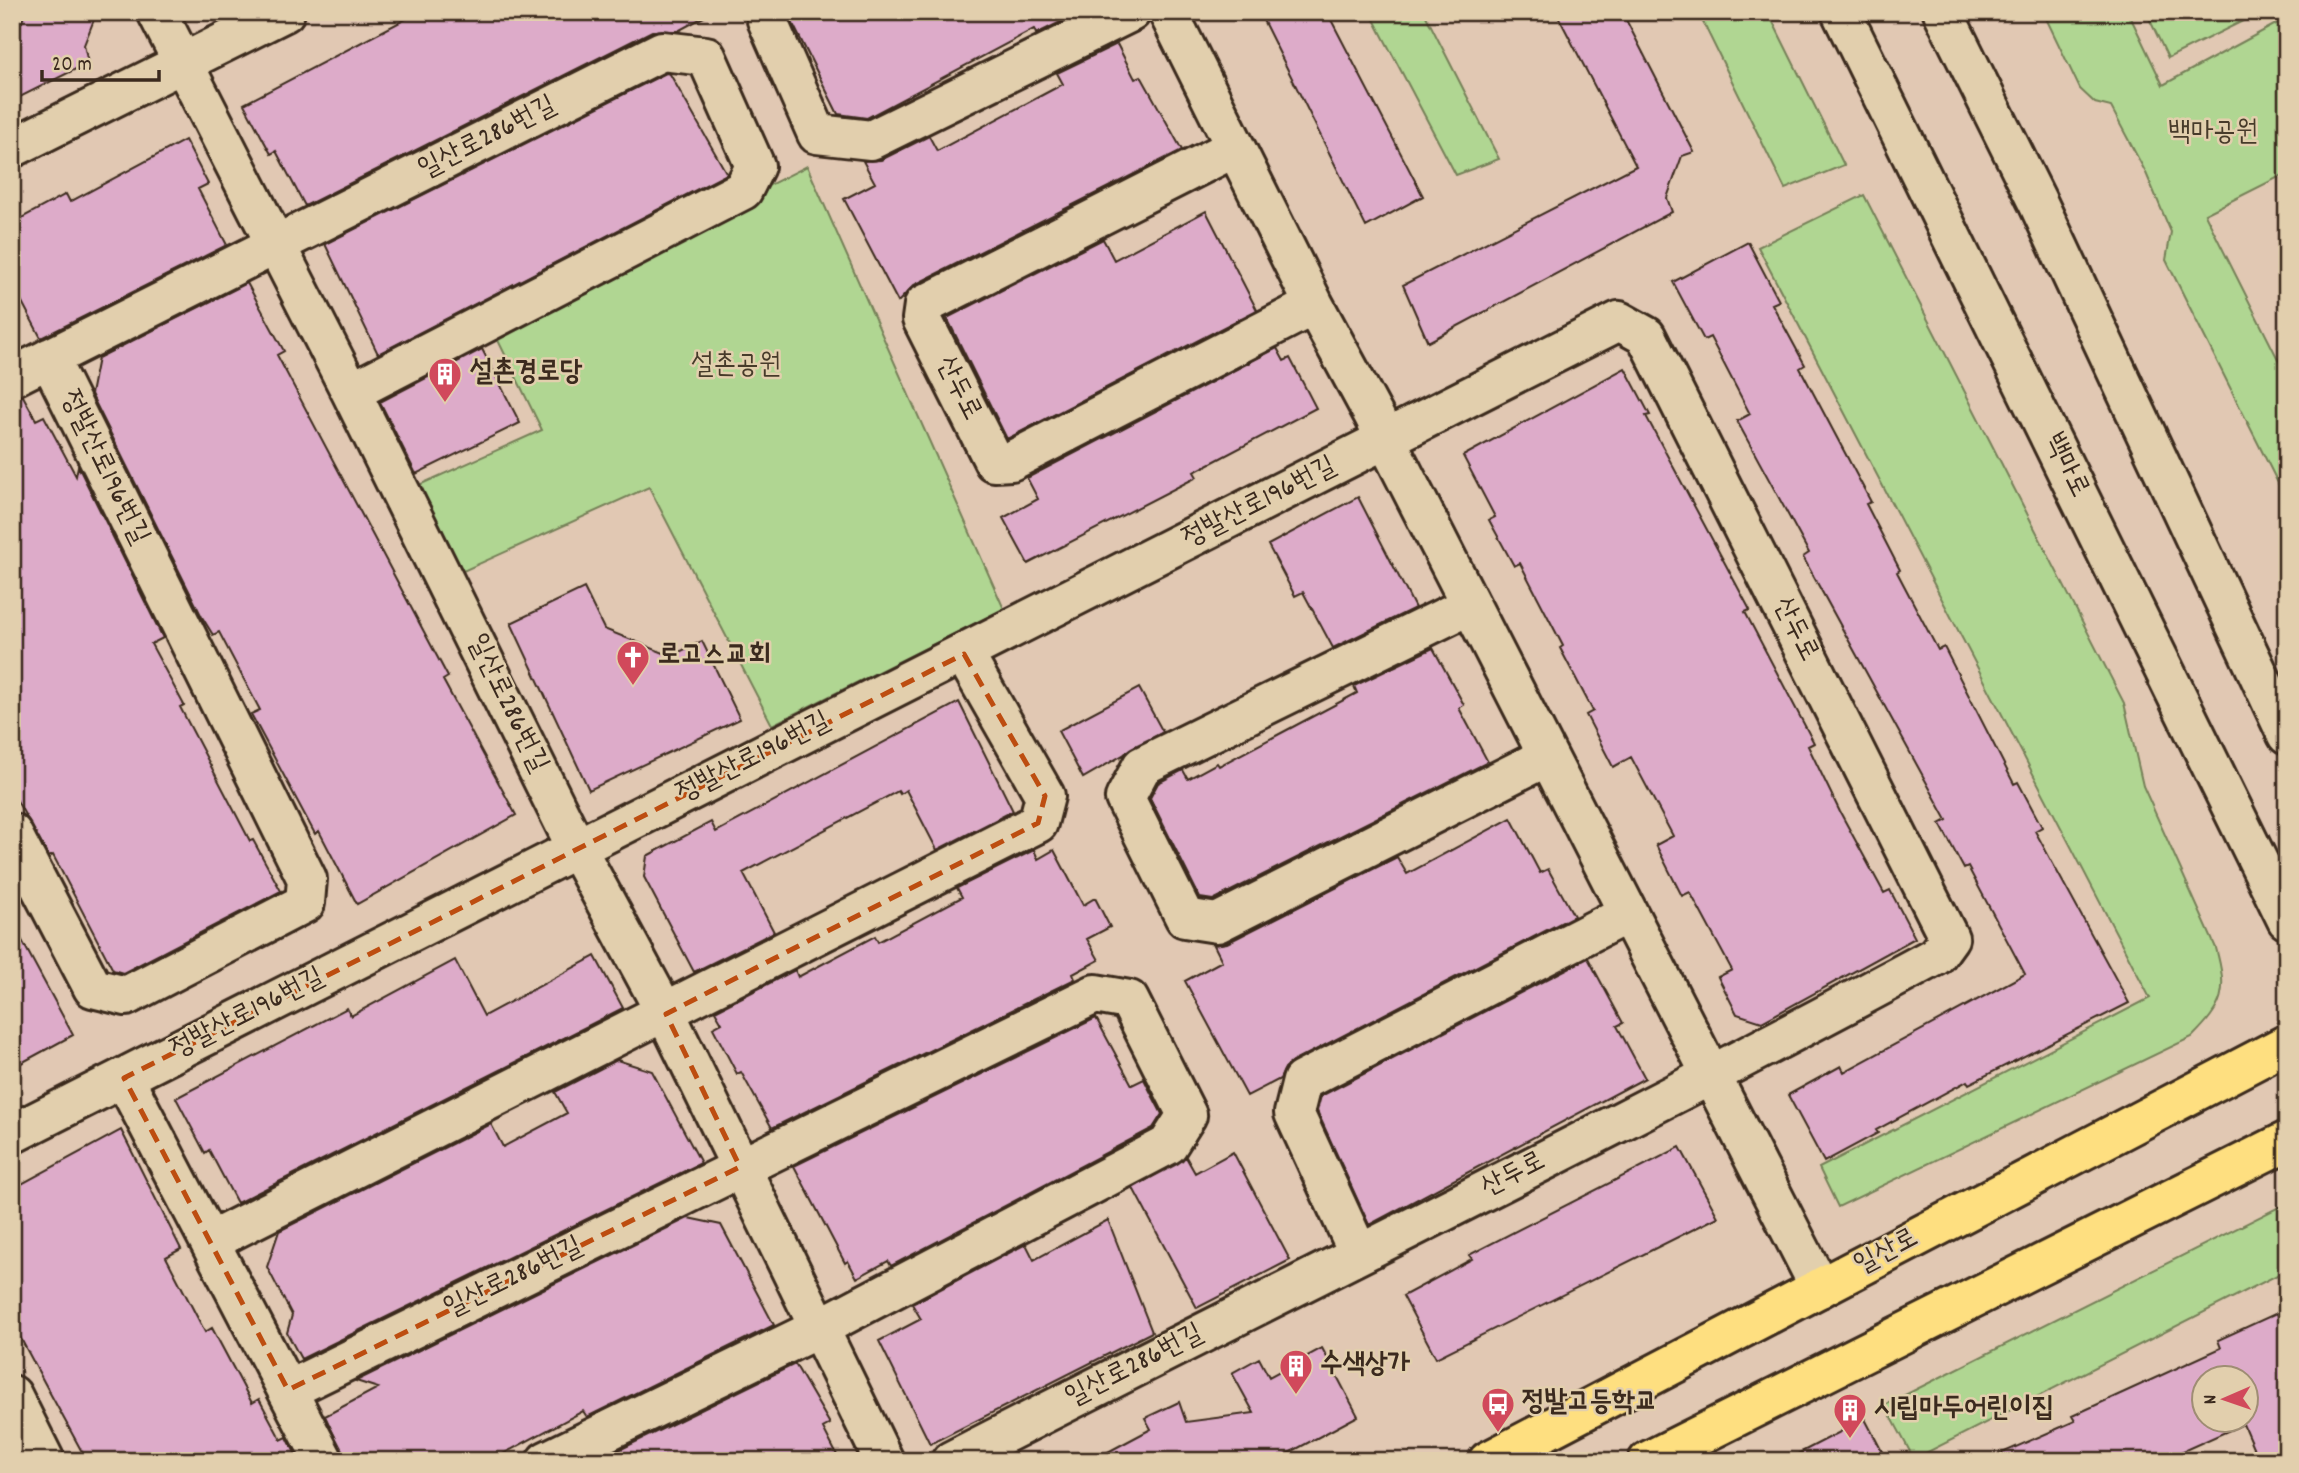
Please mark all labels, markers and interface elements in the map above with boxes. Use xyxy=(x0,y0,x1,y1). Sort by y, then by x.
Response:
scale bar xyxy=(42,38,159,82)
text: 20 m xyxy=(52,51,92,81)
street label: 일산로286번길 xyxy=(412,87,564,191)
park label: 백마공원 xyxy=(2168,114,2258,154)
park label: 설촌공원 xyxy=(691,347,781,387)
street label: 산두로 xyxy=(924,350,990,428)
place label: 설촌경로당 xyxy=(470,354,583,394)
building icon: 설촌경로당 xyxy=(426,355,464,404)
street label: 정발산로196번길 xyxy=(48,384,158,552)
street label: 백마로 xyxy=(2032,427,2098,505)
street label: 정발산로196번길 xyxy=(1176,448,1344,560)
street label: 산두로 xyxy=(1761,591,1827,669)
street label: 일산로286번길 xyxy=(455,628,557,780)
place label: 로고스교회 xyxy=(658,637,771,677)
church icon: 로고스교회 xyxy=(614,638,652,687)
street label: 정발산로196번길 xyxy=(670,703,838,815)
street label: 정발산로196번길 xyxy=(164,959,332,1071)
street label: 산두로 xyxy=(1475,1143,1553,1209)
street label: 일산로 xyxy=(1848,1219,1926,1287)
street label: 일산로286번길 xyxy=(438,1228,590,1330)
street label: 일산로286번길 xyxy=(1059,1315,1211,1419)
place label: 수색상가 xyxy=(1320,1346,1411,1386)
building icon: 수색상가 xyxy=(1277,1347,1315,1396)
north arrow xyxy=(2190,1364,2260,1434)
place label: 정발고등학교 xyxy=(1522,1384,1657,1424)
bus stop icon: 정발고등학교 xyxy=(1479,1385,1517,1434)
place label: 시립마두어린이집 xyxy=(1874,1390,2054,1430)
building icon: 시립마두어린이집 xyxy=(1831,1391,1869,1440)
text: N xyxy=(2198,1394,2225,1405)

